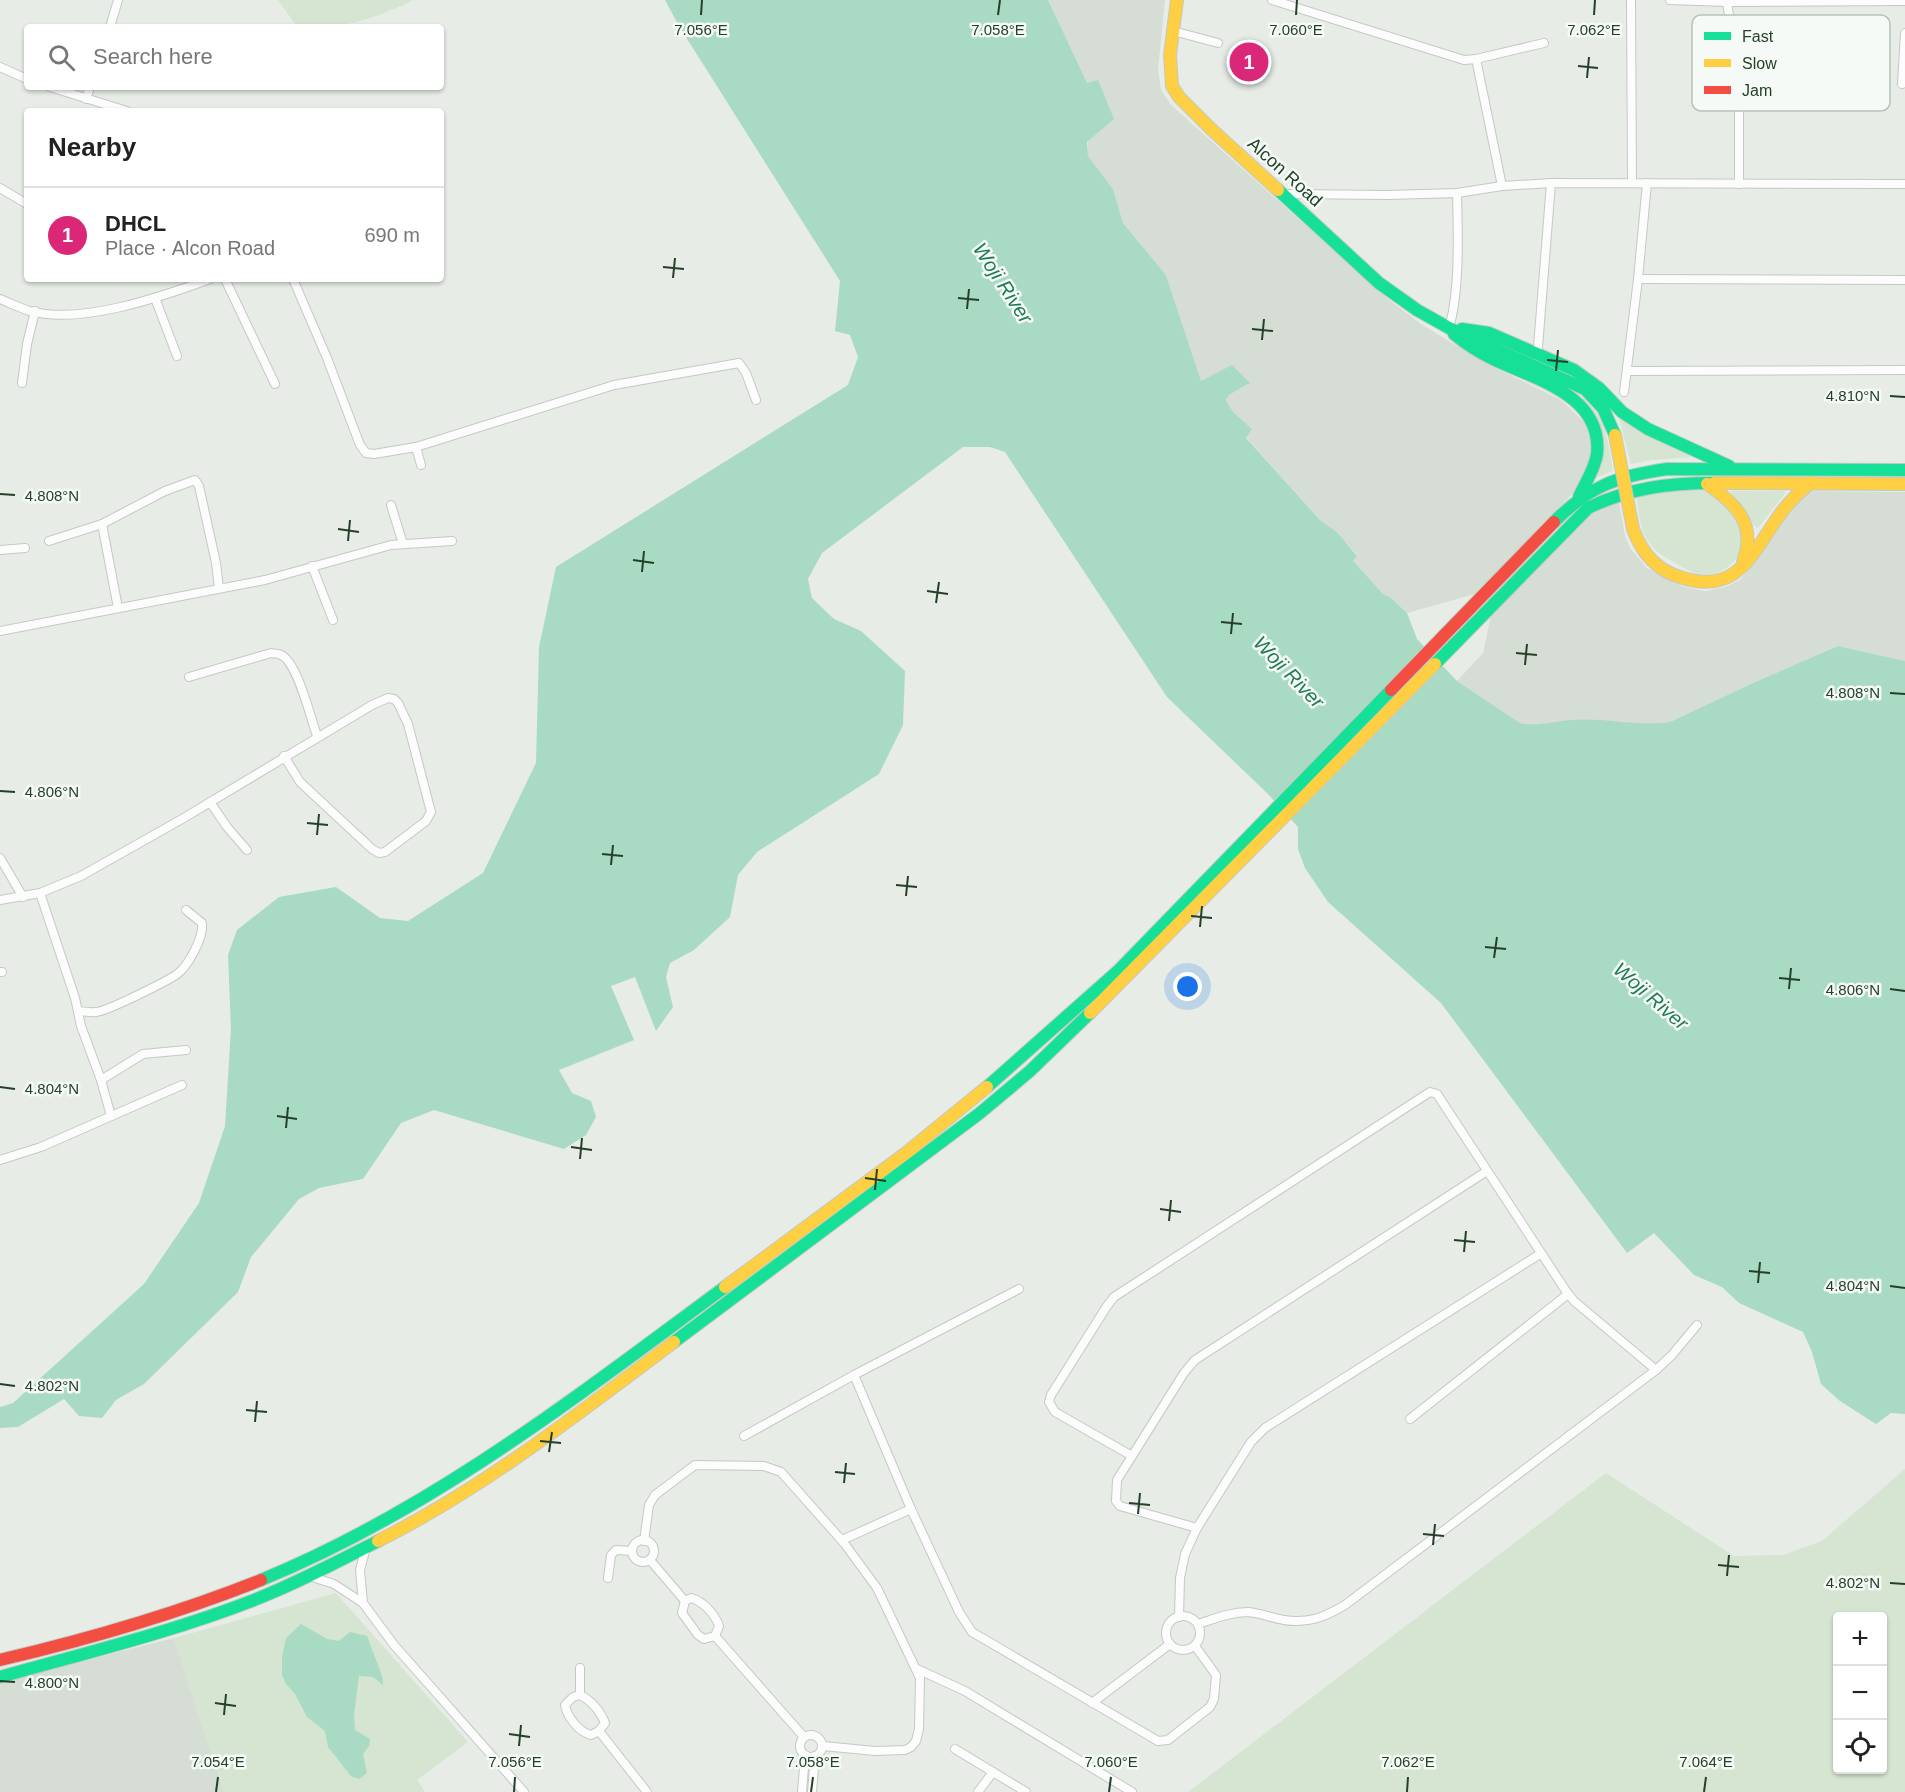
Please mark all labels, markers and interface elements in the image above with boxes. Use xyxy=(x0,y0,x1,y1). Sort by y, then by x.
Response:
legend xyxy=(1692,15,1890,111)
text: 7.056°E xyxy=(674,21,728,38)
text: 7.058°E xyxy=(971,21,1025,38)
text: 7.060°E xyxy=(1269,21,1323,38)
text: 7.062°E xyxy=(1567,21,1621,38)
search box xyxy=(24,24,444,90)
text: Fast xyxy=(1742,28,1774,45)
pin: 1 xyxy=(1230,40,1268,84)
icon: search xyxy=(45,41,78,74)
text: Search here xyxy=(93,44,213,69)
text: Slow xyxy=(1742,55,1777,72)
text: Jam xyxy=(1742,82,1772,99)
text: Nearby xyxy=(48,132,136,162)
street label: Alcon Road xyxy=(1244,133,1326,211)
text: DHCL xyxy=(105,211,166,236)
text: 1 xyxy=(62,224,73,246)
text: 690 m xyxy=(364,224,420,246)
text: Place · Alcon Road xyxy=(105,237,275,259)
water label: Woji River xyxy=(969,239,1038,328)
text: 4.810°N xyxy=(1826,387,1880,404)
text: 4.808°N xyxy=(25,487,79,504)
water label: Woji River xyxy=(1249,632,1329,713)
text: 4.808°N xyxy=(1826,684,1880,701)
text: 4.806°N xyxy=(25,783,79,800)
water label: Woji River xyxy=(1609,958,1694,1035)
your location xyxy=(1173,972,1202,1001)
text: 4.806°N xyxy=(1826,981,1880,998)
text: 4.804°N xyxy=(25,1080,79,1097)
text: 4.804°N xyxy=(1826,1277,1880,1294)
text: 4.802°N xyxy=(25,1377,79,1394)
text: 4.802°N xyxy=(1826,1574,1880,1591)
map controls xyxy=(1833,1612,1887,1774)
button: + xyxy=(1833,1612,1887,1666)
button: − xyxy=(1833,1666,1887,1720)
text: 4.800°N xyxy=(25,1674,79,1691)
button: locate xyxy=(1833,1720,1887,1774)
text: 7.054°E xyxy=(191,1753,245,1770)
text: 7.056°E xyxy=(488,1753,542,1770)
text: 7.058°E xyxy=(786,1753,840,1770)
text: 7.060°E xyxy=(1084,1753,1138,1770)
text: 7.062°E xyxy=(1381,1753,1435,1770)
text: 7.064°E xyxy=(1679,1753,1733,1770)

